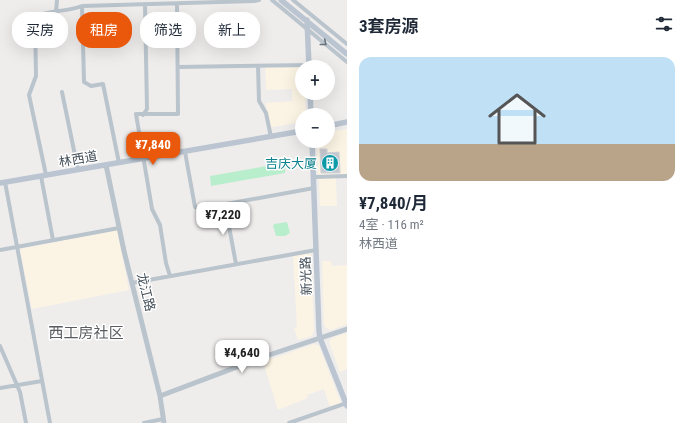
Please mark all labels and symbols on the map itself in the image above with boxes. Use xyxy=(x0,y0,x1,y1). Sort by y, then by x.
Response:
one-way arrow xyxy=(319,38,326,45)
pin: ¥7,840 xyxy=(120,132,186,166)
street label: 林西道 xyxy=(57,148,99,170)
building icon: 吉庆大厦 xyxy=(320,153,340,173)
place label: 吉庆大厦 xyxy=(265,156,317,171)
pin: ¥7,220 xyxy=(190,202,256,236)
street label: 新光路 xyxy=(298,256,314,296)
street label: 龙江路 xyxy=(134,271,158,313)
district label: 西工房社区 xyxy=(48,324,124,342)
pin: ¥4,640 xyxy=(209,340,275,374)

